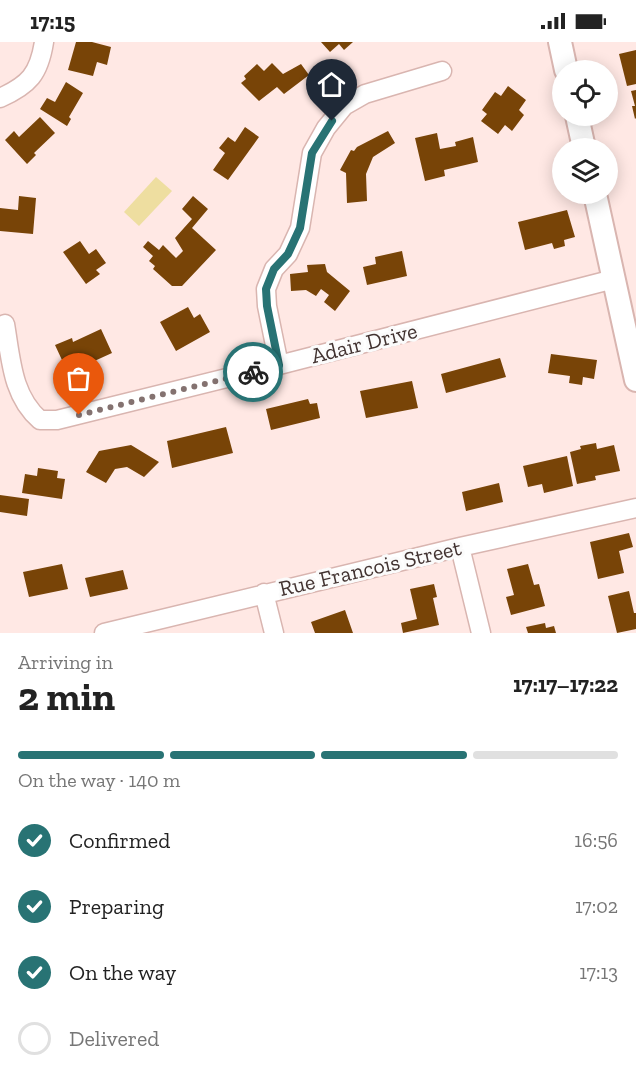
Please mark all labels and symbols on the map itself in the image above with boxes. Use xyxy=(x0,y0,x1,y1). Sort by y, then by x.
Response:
pin xyxy=(306,59,357,121)
street label: Adair Drive xyxy=(308,317,420,369)
courier xyxy=(223,342,283,402)
pin xyxy=(53,353,104,415)
street label: Rue Francois Street xyxy=(276,534,465,602)

